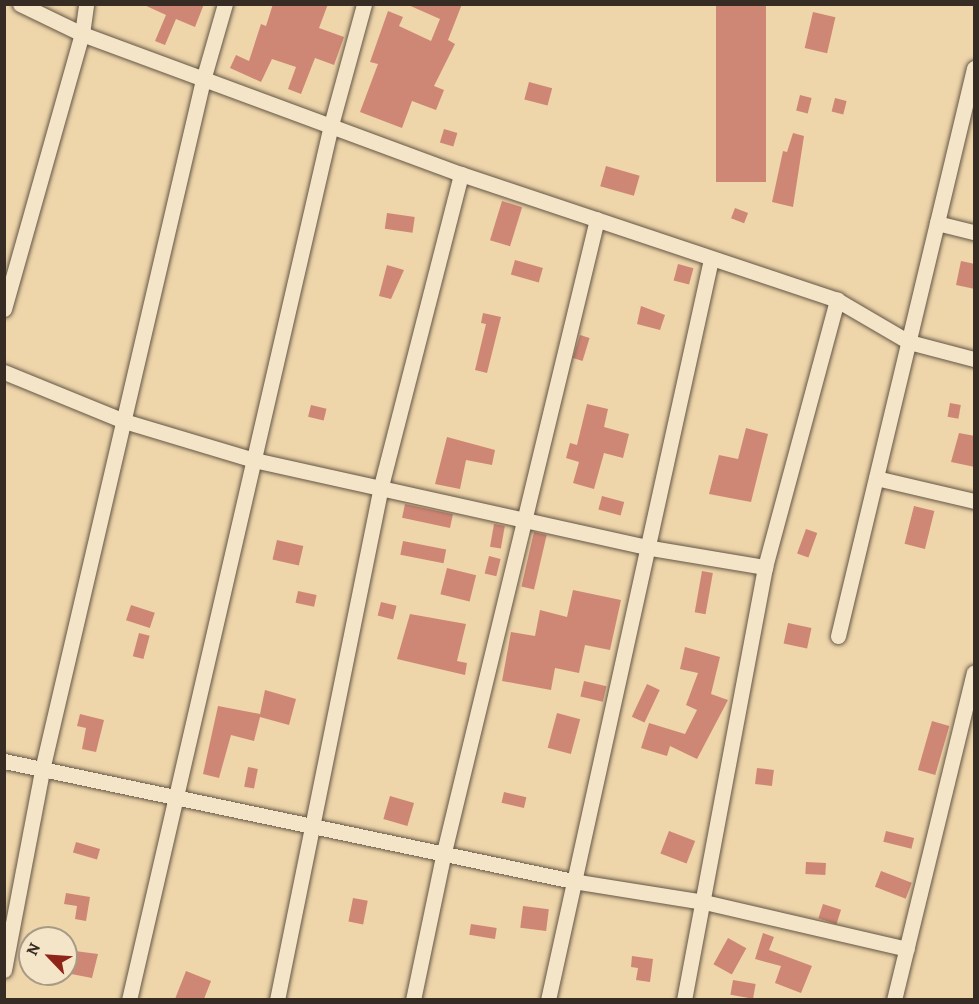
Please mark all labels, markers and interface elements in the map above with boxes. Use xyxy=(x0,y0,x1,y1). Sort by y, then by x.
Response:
north arrow xyxy=(18,926,78,986)
text: N xyxy=(21,939,46,959)

